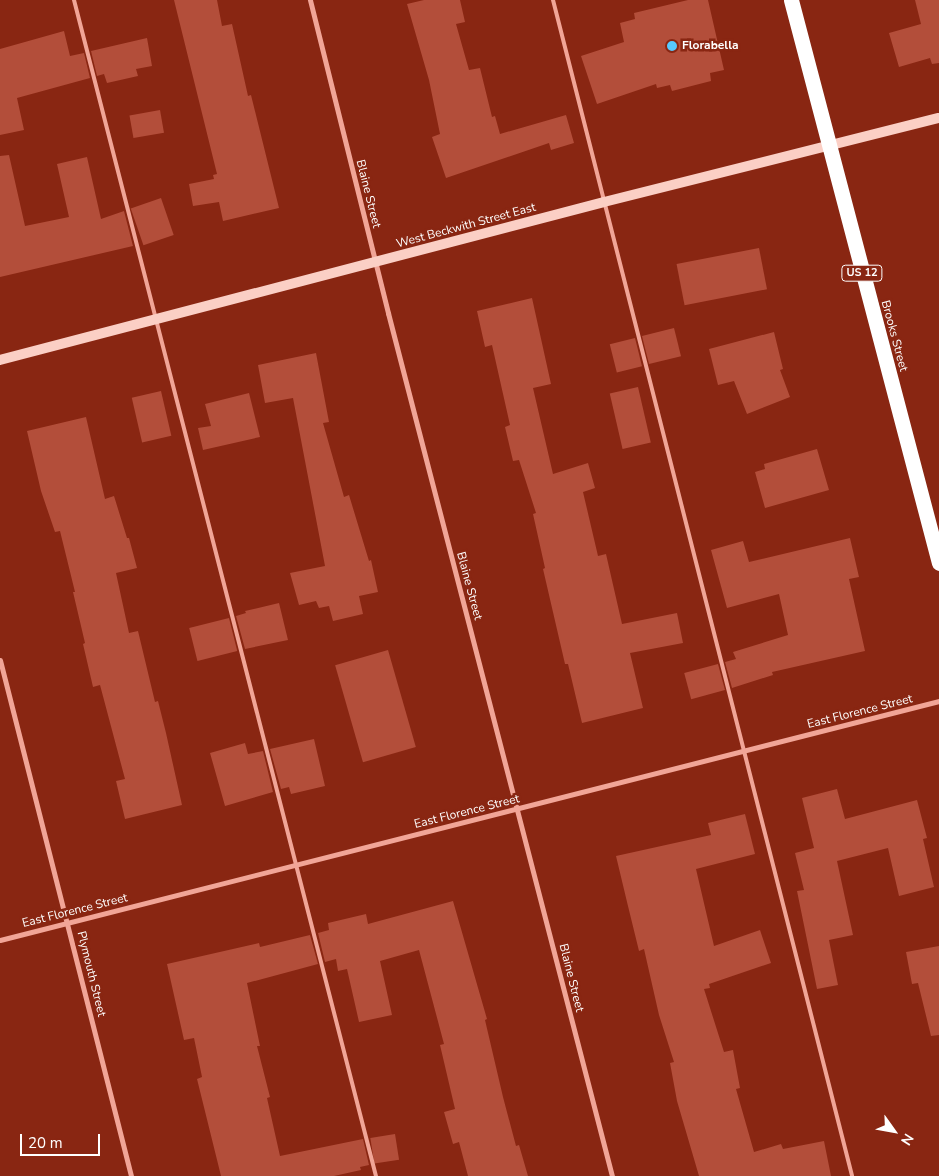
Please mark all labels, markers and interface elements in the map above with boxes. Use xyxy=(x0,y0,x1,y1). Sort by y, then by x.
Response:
place label: Florabella xyxy=(682,39,739,53)
marker: Florabella xyxy=(666,40,678,52)
street label: Blaine Street xyxy=(353,158,383,230)
street label: West Beckwith Street East xyxy=(395,200,537,252)
road number: US 12 xyxy=(841,264,883,282)
street label: Brooks Street xyxy=(878,299,910,373)
street label: Blaine Street xyxy=(453,550,485,622)
street label: East Florence Street xyxy=(806,692,914,732)
street label: East Florence Street xyxy=(413,792,521,832)
street label: East Florence Street xyxy=(21,891,129,931)
street label: Plymouth Street xyxy=(73,930,109,1018)
street label: Blaine Street xyxy=(556,942,586,1014)
north arrow xyxy=(869,1106,919,1156)
scale bar xyxy=(22,1124,102,1156)
text: N xyxy=(896,1130,918,1149)
text: 20 m xyxy=(28,1133,63,1153)

